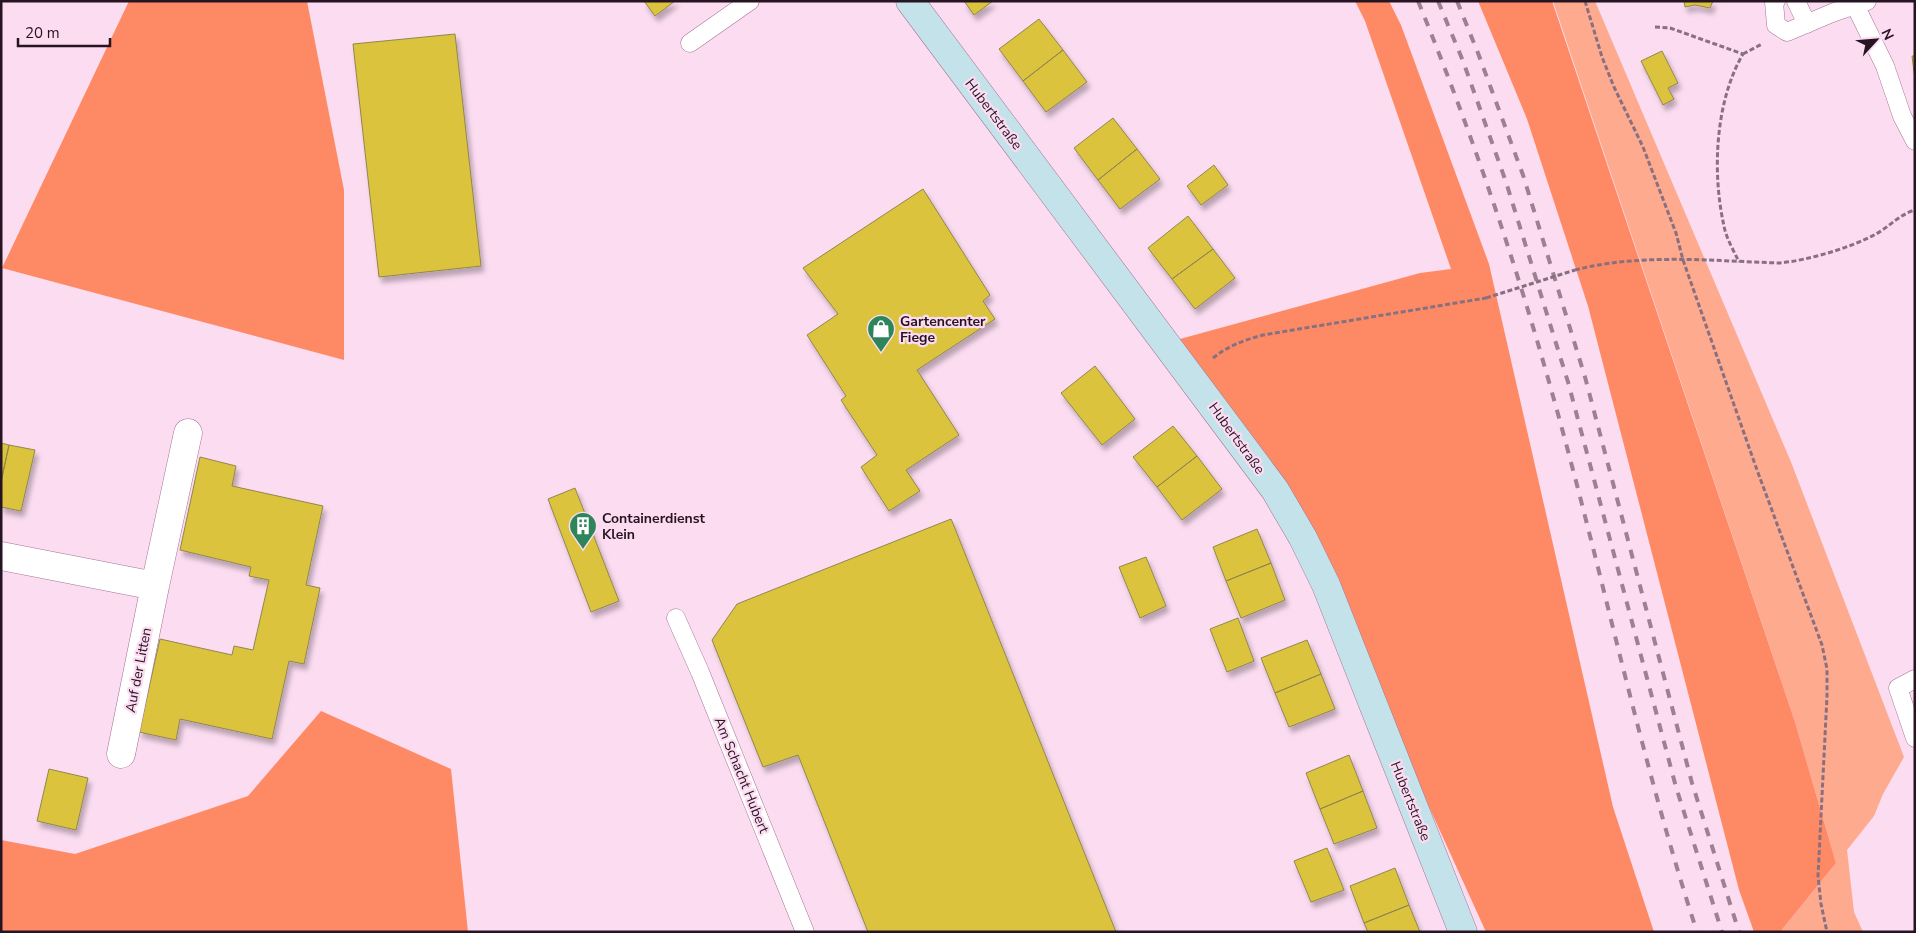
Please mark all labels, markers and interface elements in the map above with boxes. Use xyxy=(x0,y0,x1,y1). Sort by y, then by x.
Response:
scale bar xyxy=(18,15,110,47)
north arrow xyxy=(1851,15,1901,65)
text: 20 m xyxy=(25,23,60,43)
text: N xyxy=(1876,26,1898,43)
street label: Hubertstraße xyxy=(961,75,1027,154)
place label: Gartencenter Fiege xyxy=(900,312,986,347)
shop icon: Gartencenter Fiege xyxy=(866,314,896,353)
street label: Hubertstraße xyxy=(1204,399,1269,478)
place label: Containerdienst Klein xyxy=(602,509,706,544)
building icon: Containerdienst Klein xyxy=(568,511,598,550)
street label: Auf der Litten xyxy=(121,626,156,714)
street label: Am Schacht Hubert xyxy=(710,714,774,836)
street label: Hubertstraße xyxy=(1386,759,1435,844)

